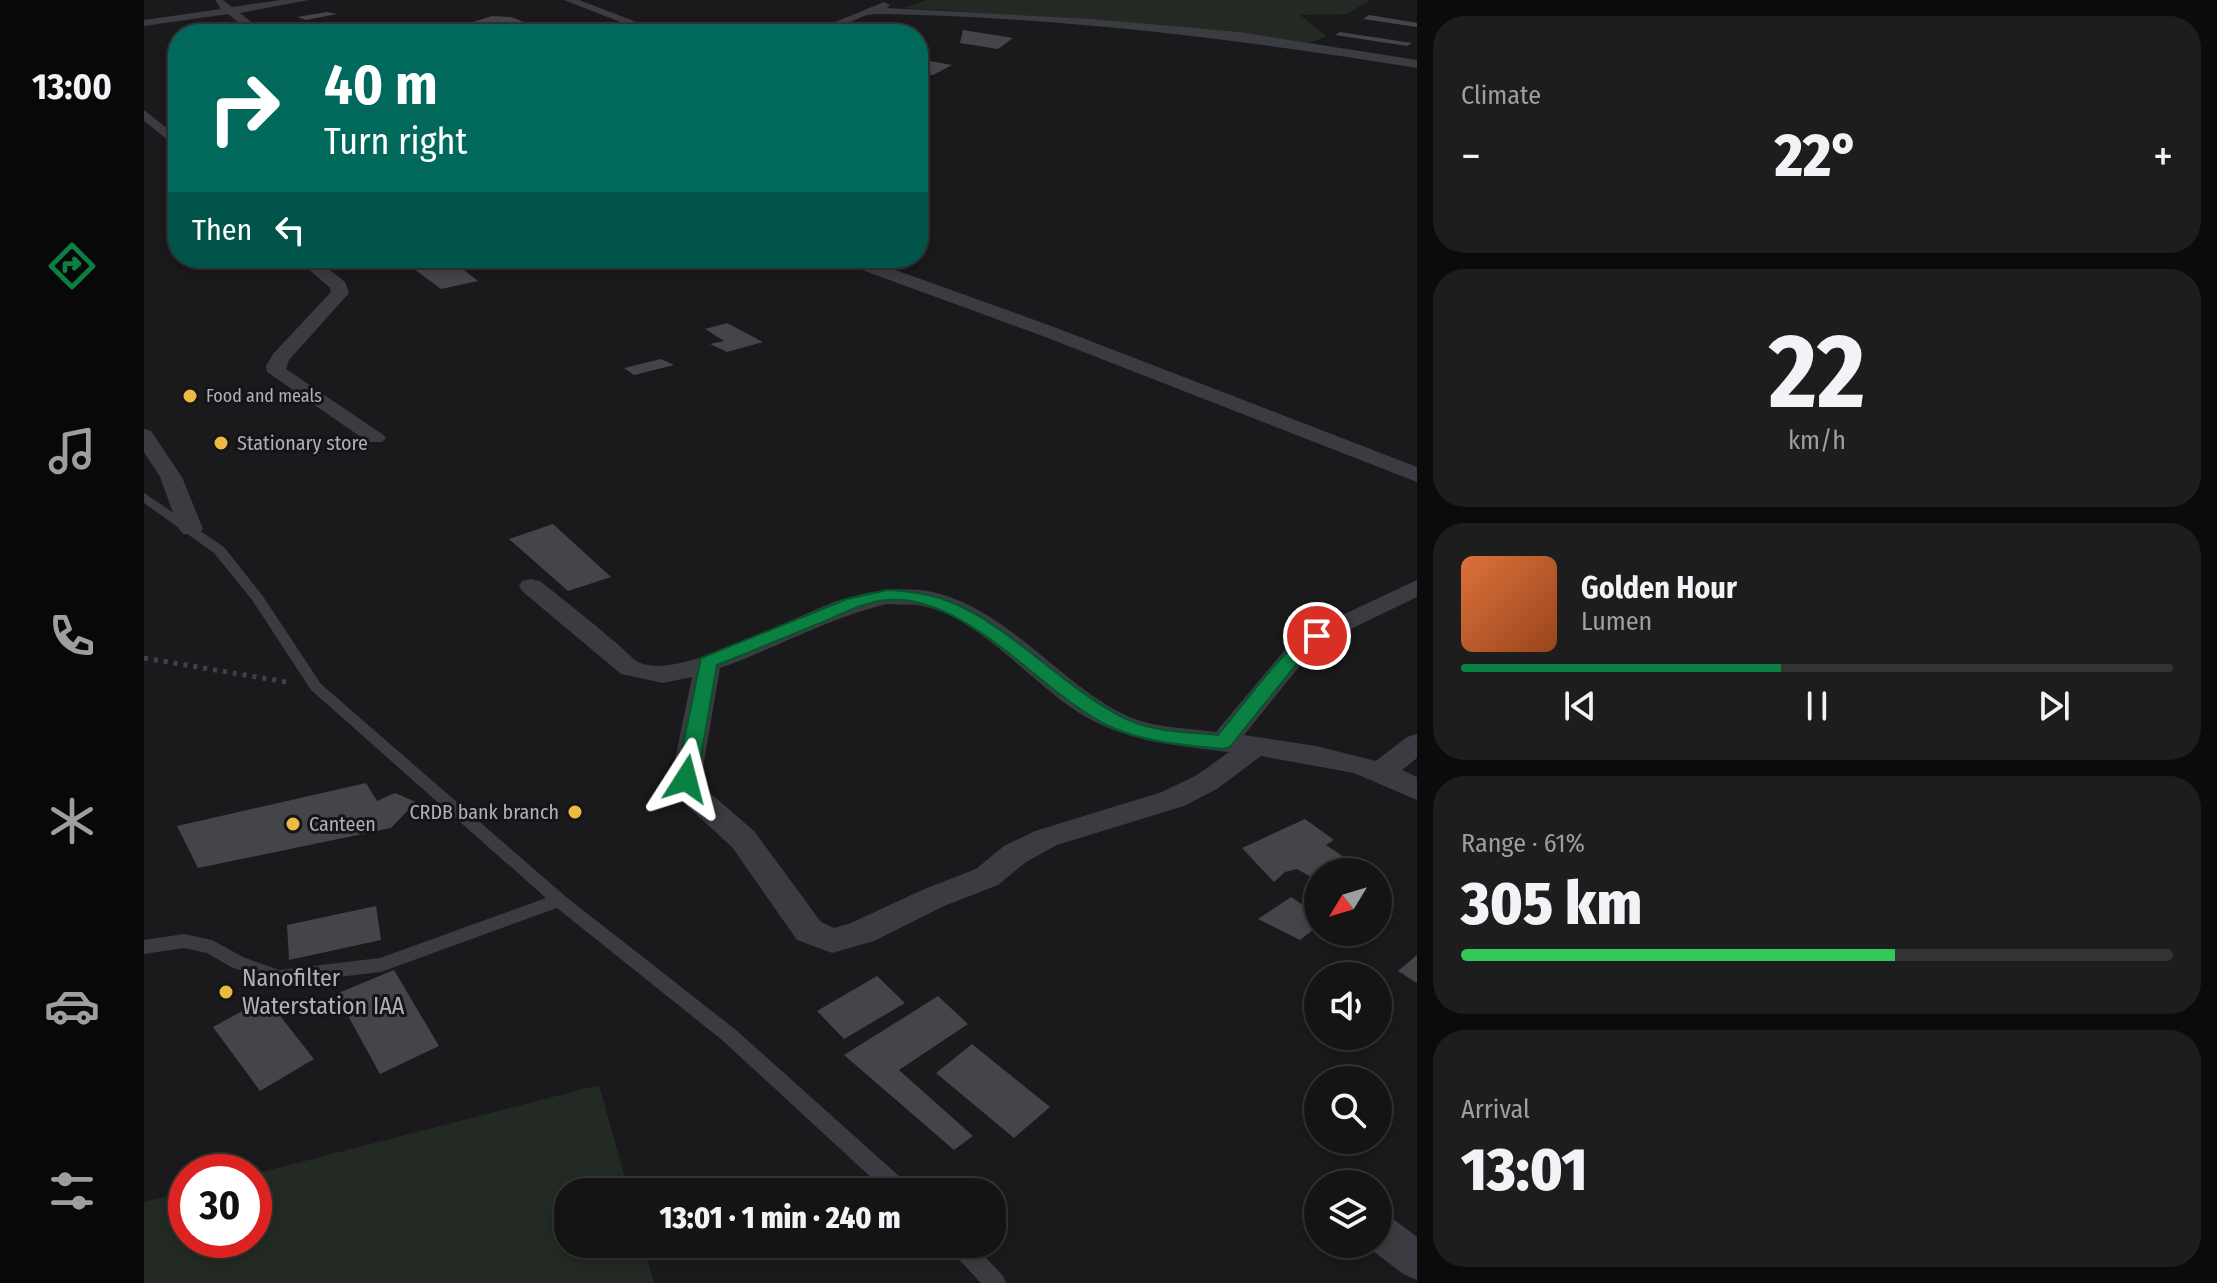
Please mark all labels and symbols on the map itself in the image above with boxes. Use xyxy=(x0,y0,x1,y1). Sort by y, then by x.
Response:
place label: Food and meals xyxy=(206,385,322,407)
marker: Food and meals xyxy=(181,387,199,405)
place label: Stationary store xyxy=(237,431,368,455)
marker: Stationary store xyxy=(212,434,230,452)
pin xyxy=(1283,602,1351,670)
position arrow xyxy=(644,737,728,821)
place label: CRDB bank branch xyxy=(409,800,559,824)
marker: CRDB bank branch xyxy=(566,803,584,821)
place label: Canteen xyxy=(309,812,376,836)
marker: Canteen xyxy=(284,815,302,833)
north arrow xyxy=(1304,858,1392,946)
place label: Nanofilter Waterstation IAA xyxy=(242,964,405,1020)
marker: Nanofilter Waterstation IAA xyxy=(217,983,235,1001)
speed limit sign: 30 xyxy=(168,1154,272,1258)

